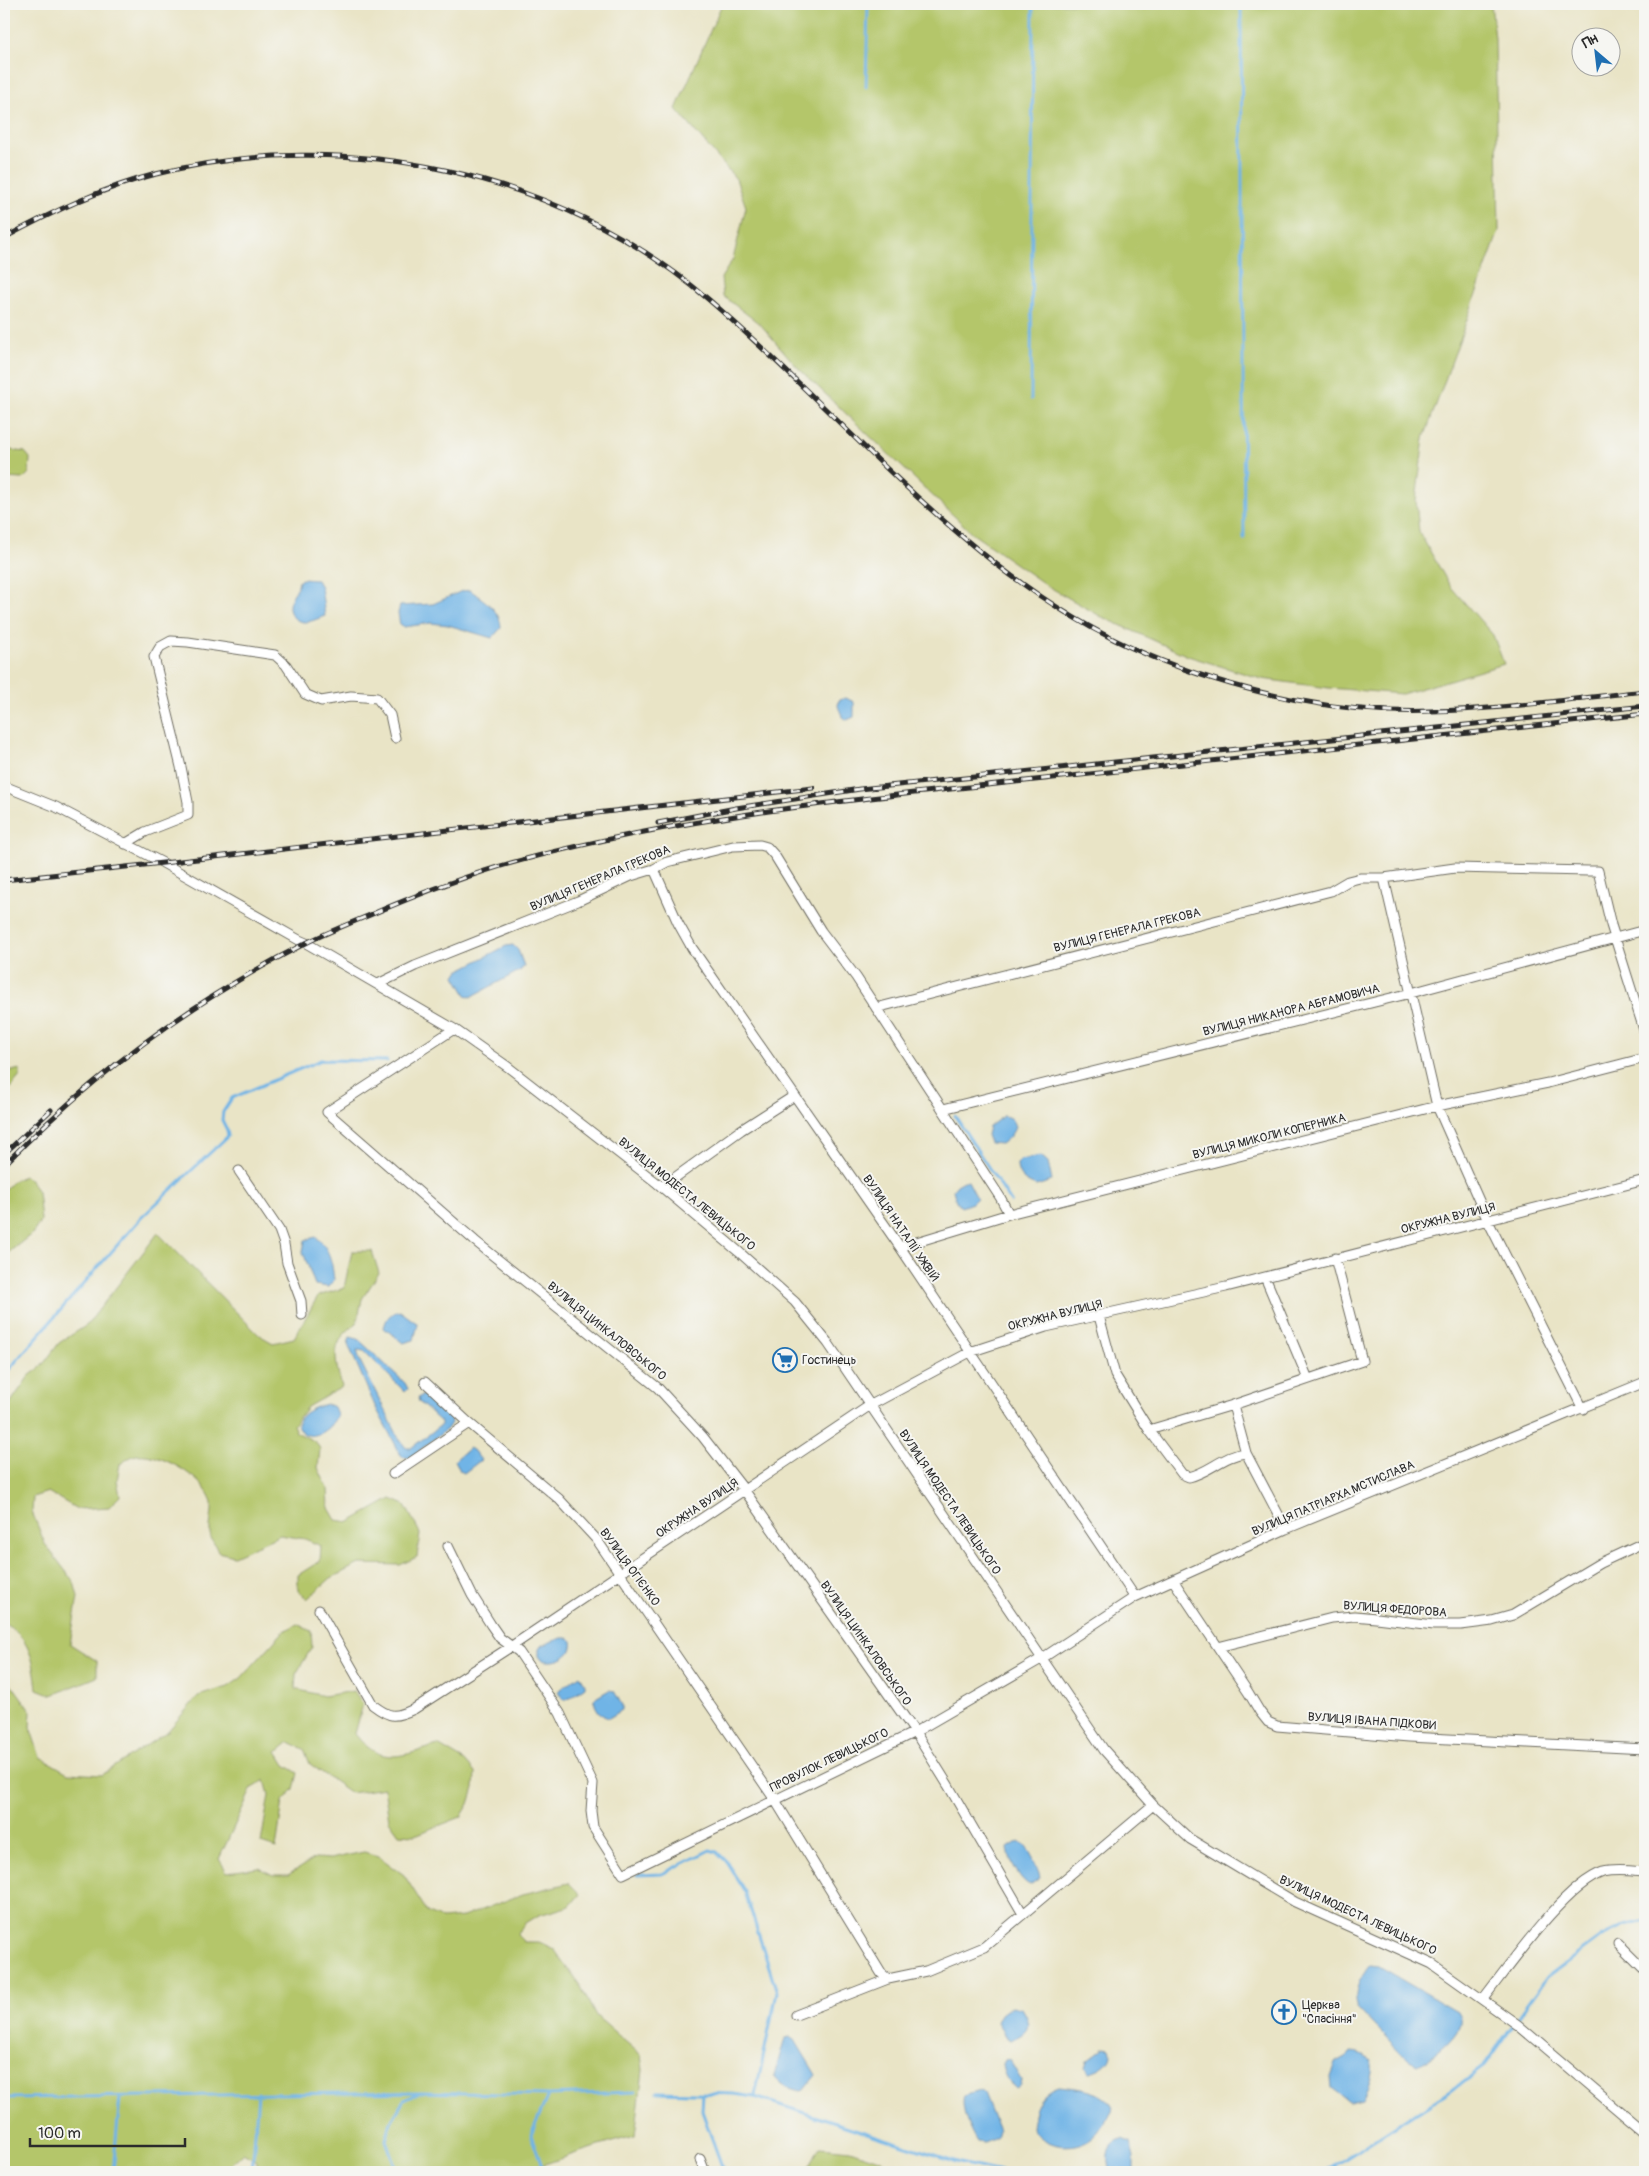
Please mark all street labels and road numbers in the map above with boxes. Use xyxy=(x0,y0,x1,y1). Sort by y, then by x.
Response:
street label: ВУЛИЦЯ ГЕНЕРАЛА ГРЕКОВА xyxy=(528,842,673,915)
street label: ВУЛИЦЯ ГЕНЕРАЛА ГРЕКОВА xyxy=(1052,905,1202,956)
street label: ВУЛИЦЯ НИКАНОРА АБРАМОВИЧА xyxy=(1201,981,1381,1040)
street label: ВУЛИЦЯ МИКОЛИ КОПЕРНИКА xyxy=(1191,1110,1347,1163)
street label: ВУЛИЦЯ МОДЕСТА ЛЕВИЦЬКОГО xyxy=(615,1135,758,1254)
street label: ВУЛИЦЯ НАТАЛІЇ УЖВІЙ xyxy=(859,1172,943,1284)
street label: ОКРУЖНА ВУЛИЦЯ xyxy=(1399,1199,1497,1237)
street label: ВУЛИЦЯ ЦИНКАЛОВСЬКОГО xyxy=(544,1279,669,1384)
street label: ОКРУЖНА ВУЛИЦЯ xyxy=(1006,1296,1104,1334)
street label: ВУЛИЦЯ МОДЕСТА ЛЕВИЦЬКОГО xyxy=(895,1427,1004,1578)
street label: ВУЛИЦЯ ПАТРІАРХА МСТИСЛАВА xyxy=(1250,1457,1417,1540)
street label: ОКРУЖНА ВУЛИЦЯ xyxy=(653,1475,742,1542)
street label: ВУЛИЦЯ ОГІЄНКО xyxy=(596,1525,663,1609)
street label: ВУЛИЦЯ ЦИНКАЛОВСЬКОГО xyxy=(817,1578,915,1709)
street label: ВУЛИЦЯ ФЕДОРОВА xyxy=(1343,1598,1447,1621)
street label: ВУЛИЦЯ ІВАНА ПІДКОВИ xyxy=(1307,1710,1437,1733)
street label: ПРОВУЛОК ЛЕВИЦЬКОГО xyxy=(767,1725,891,1796)
street label: ВУЛИЦЯ МОДЕСТА ЛЕВИЦЬКОГО xyxy=(1277,1872,1439,1959)

